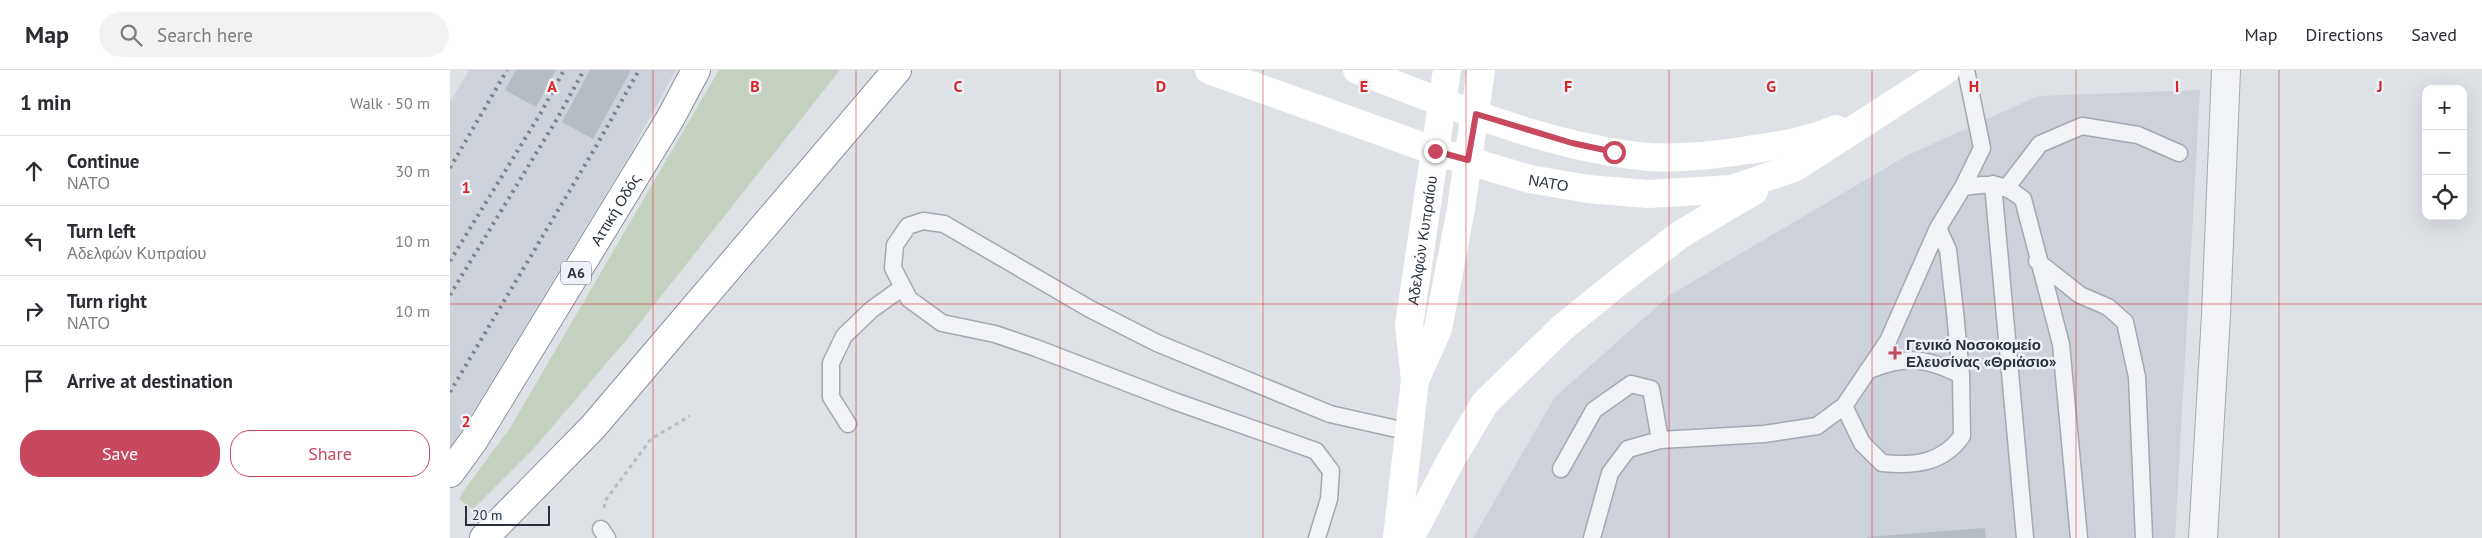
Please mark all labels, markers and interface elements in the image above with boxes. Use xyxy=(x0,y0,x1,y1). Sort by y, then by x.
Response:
search box xyxy=(99,12,449,57)
text: Map xyxy=(25,19,69,50)
icon: search xyxy=(117,21,145,49)
text: Search here xyxy=(157,23,253,47)
text: Map xyxy=(2245,23,2277,46)
text: Directions xyxy=(2305,23,2383,46)
text: Saved xyxy=(2411,23,2457,46)
text: A xyxy=(547,76,557,96)
text: B xyxy=(750,76,760,96)
text: C xyxy=(954,76,963,96)
text: D xyxy=(1156,76,1166,96)
text: E xyxy=(1360,76,1368,96)
text: F xyxy=(1564,76,1572,96)
text: G xyxy=(1766,76,1776,96)
text: H xyxy=(1969,76,1979,96)
text: I xyxy=(2175,76,2179,96)
text: J xyxy=(2376,76,2383,96)
map controls xyxy=(2422,85,2467,220)
button: + xyxy=(2422,85,2467,130)
text: 1 min xyxy=(20,89,71,116)
text: Walk · 50 m xyxy=(350,93,430,113)
button: − xyxy=(2422,130,2467,175)
route end xyxy=(1424,140,1447,163)
route start xyxy=(1603,141,1626,164)
text: Continue xyxy=(67,149,139,173)
icon: ahead xyxy=(20,157,48,185)
text: 30 m xyxy=(395,161,430,181)
street label: ΝΑΤΟ xyxy=(1527,169,1570,195)
street label: Αττική Οδός xyxy=(586,170,644,249)
text: ΝΑΤΟ xyxy=(67,173,110,193)
street label: Αδελφών Κυπραίου xyxy=(1403,174,1441,306)
button: locate xyxy=(2422,175,2467,220)
text: 1 xyxy=(461,177,471,197)
text: Turn left xyxy=(67,219,136,243)
icon: left xyxy=(20,227,48,255)
text: 10 m xyxy=(395,231,430,251)
text: Αδελφών Κυπραίου xyxy=(67,243,206,263)
road number: Α6 xyxy=(561,262,591,284)
text: Turn right xyxy=(67,289,147,313)
icon: right xyxy=(20,297,48,325)
text: 10 m xyxy=(395,301,430,321)
text: ΝΑΤΟ xyxy=(67,313,110,333)
place label: Γενικό Νοσοκομείο Ελευσίνας «Θριάσιο» xyxy=(1906,335,2056,371)
marker: Γενικό Νοσοκομείο Ελευσίνας «Θριάσιο» xyxy=(1888,346,1902,360)
icon: arrive xyxy=(20,367,48,395)
text: Arrive at destination xyxy=(67,369,233,393)
text: 2 xyxy=(461,411,471,431)
button: Save xyxy=(20,430,220,477)
button: Share xyxy=(230,430,430,477)
scale bar xyxy=(465,503,550,526)
text: 20 m xyxy=(472,506,502,524)

